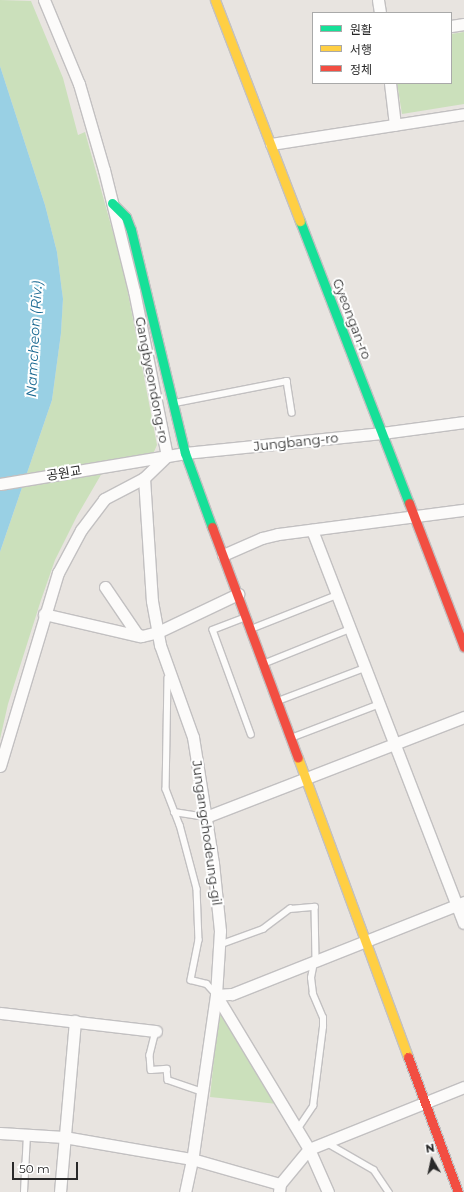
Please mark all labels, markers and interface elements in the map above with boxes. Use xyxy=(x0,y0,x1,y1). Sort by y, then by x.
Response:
legend xyxy=(312,12,452,84)
text: 원활 xyxy=(350,22,372,37)
text: 서행 xyxy=(350,42,372,57)
text: 정체 xyxy=(350,62,372,77)
street label: Gyeongan-ro xyxy=(329,276,375,362)
water label: Namcheon (Riv.) xyxy=(23,280,45,398)
street label: Gangbyeondong-ro xyxy=(132,315,172,445)
street label: Jungbang-ro xyxy=(253,430,339,454)
street label: 공원교 xyxy=(45,462,83,484)
street label: Jungangchodeung-gil xyxy=(189,759,225,907)
north arrow xyxy=(412,1140,452,1180)
text: N xyxy=(425,1141,436,1156)
scale bar xyxy=(14,1154,80,1180)
text: 50 m xyxy=(19,1161,50,1176)

